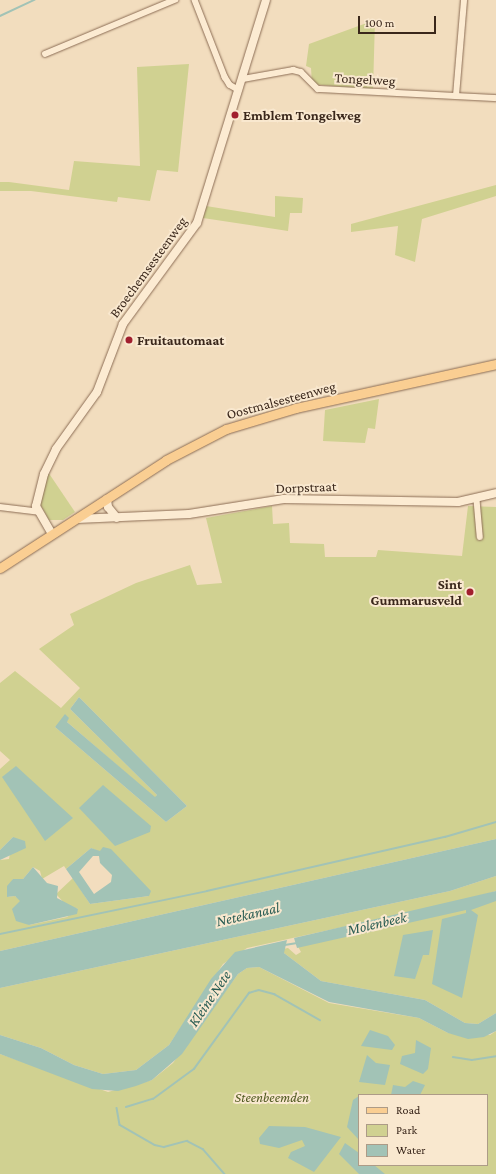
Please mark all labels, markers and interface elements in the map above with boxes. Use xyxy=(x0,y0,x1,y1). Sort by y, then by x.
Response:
scale bar xyxy=(360,8,438,34)
text: 100 m xyxy=(365,16,394,30)
street label: Tongelweg xyxy=(334,69,396,89)
place label: Emblem Tongelweg xyxy=(243,107,361,123)
marker: Emblem Tongelweg xyxy=(230,110,240,120)
street label: Broechemsesteenweg xyxy=(106,213,190,321)
place label: Fruitautomaat xyxy=(137,332,224,348)
marker: Fruitautomaat xyxy=(124,335,134,345)
street label: Oostmalsesteenweg xyxy=(225,377,337,423)
street label: Dorpstraat xyxy=(275,478,337,496)
place label: Sint Gummarusveld xyxy=(371,576,462,608)
marker: Sint Gummarusveld xyxy=(465,587,475,597)
water label: Netekanaal xyxy=(215,899,281,931)
water label: Molenbeek xyxy=(346,908,408,940)
water label: Kleine Nete xyxy=(185,968,235,1030)
park label: Steenbeemden xyxy=(235,1089,309,1105)
legend xyxy=(358,1094,488,1166)
text: Road xyxy=(396,1103,420,1117)
text: Park xyxy=(396,1123,417,1137)
text: Water xyxy=(396,1143,425,1157)

